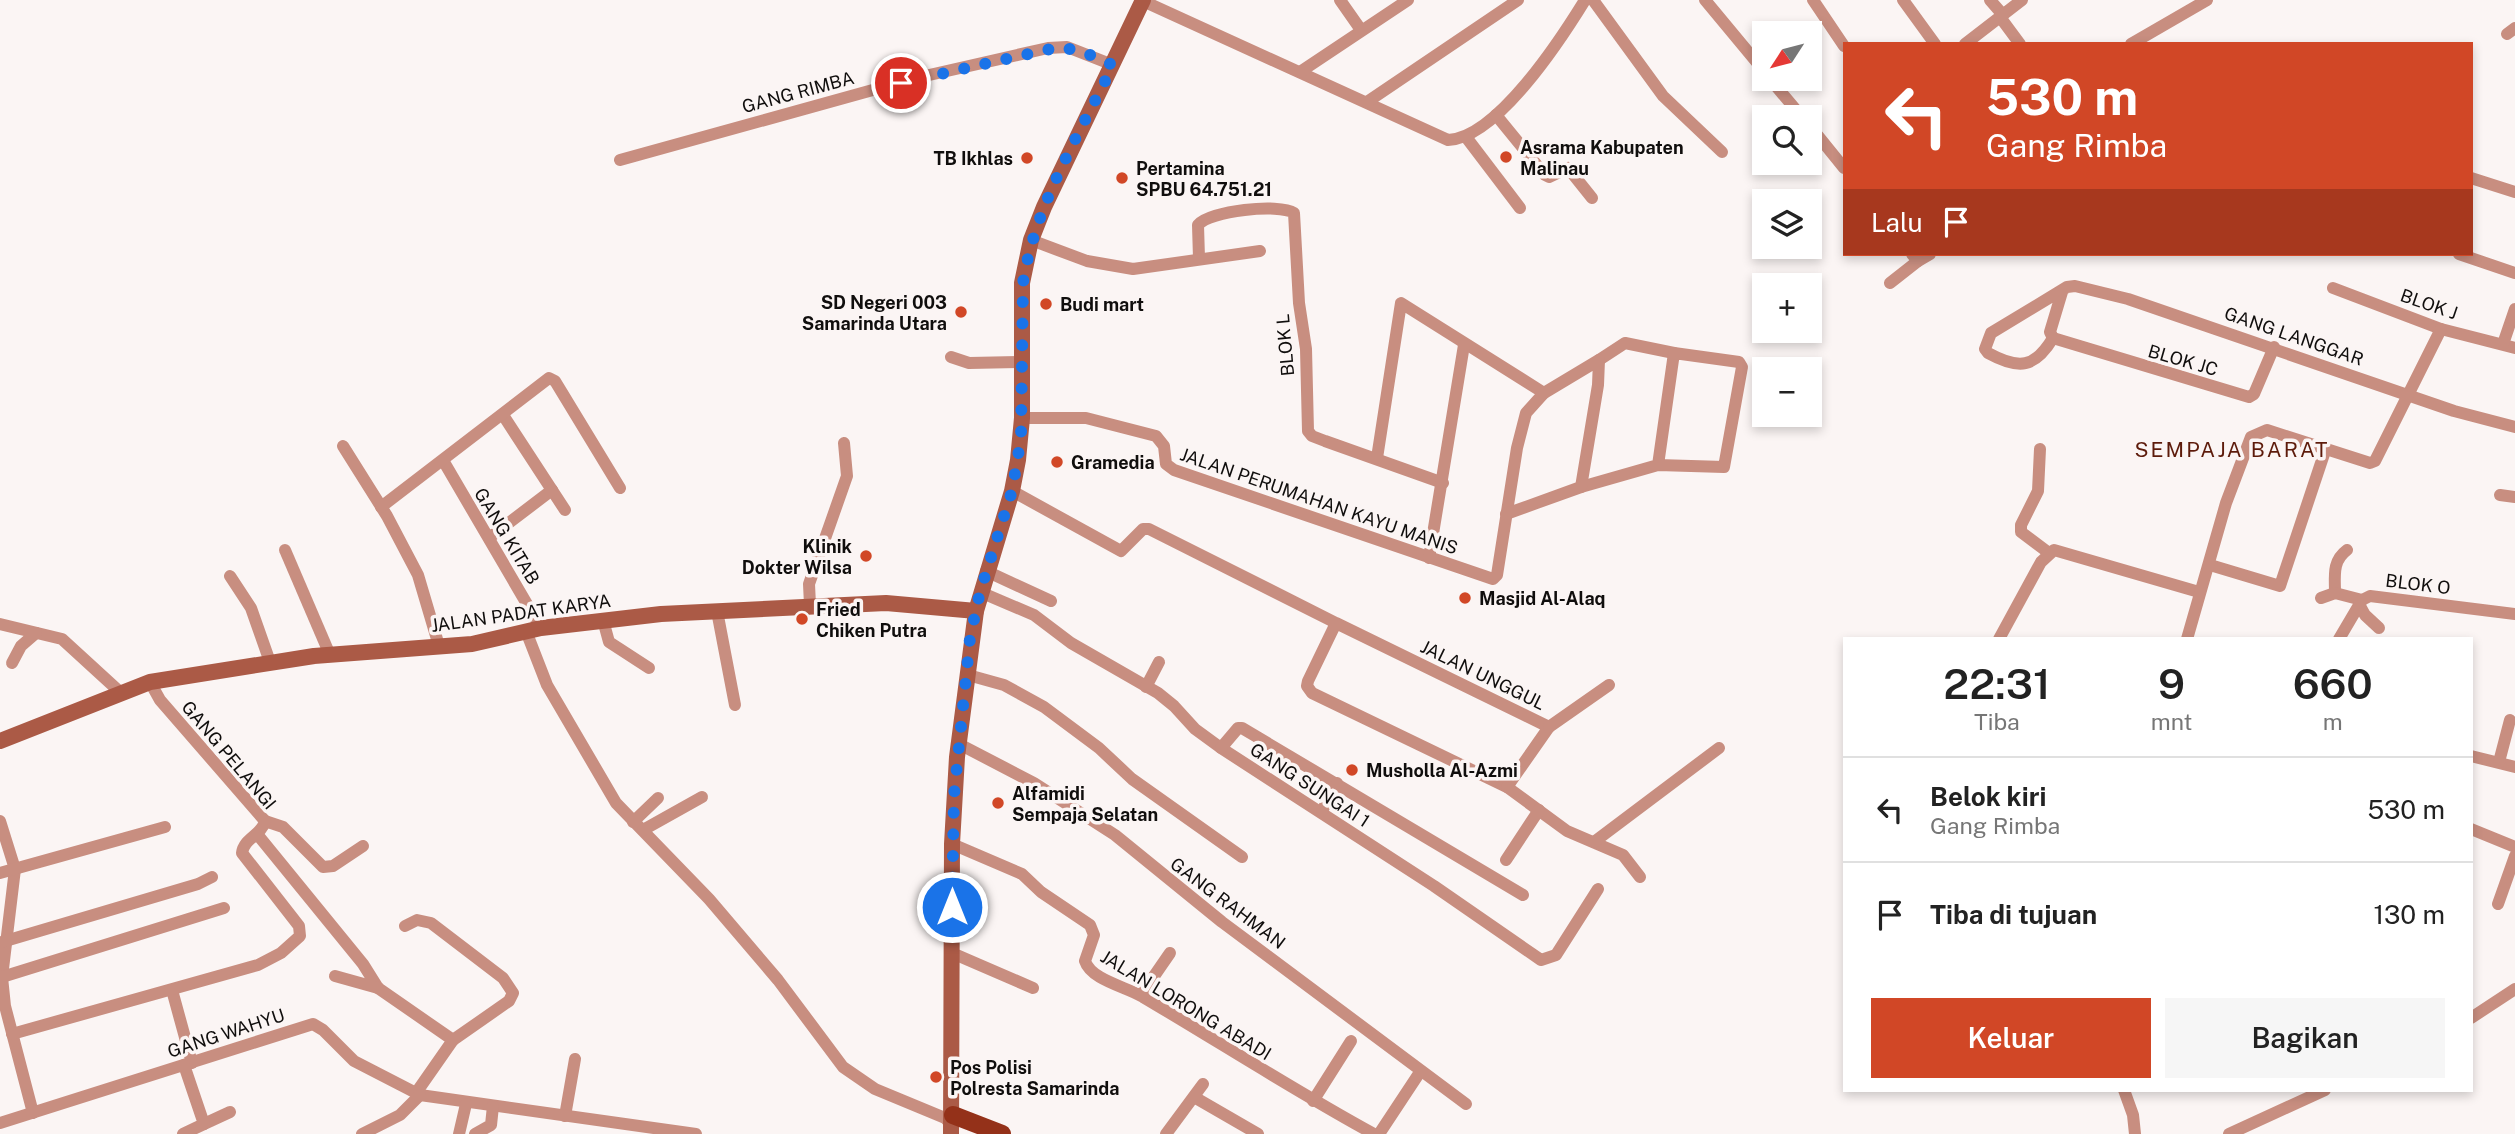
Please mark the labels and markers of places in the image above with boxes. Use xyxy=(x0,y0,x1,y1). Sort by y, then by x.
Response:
pin xyxy=(871,53,931,113)
place label: Asrama Kabupaten Malinau xyxy=(1520,137,1684,179)
place label: TB Ikhlas xyxy=(933,148,1013,169)
marker: Asrama Kabupaten Malinau xyxy=(1498,149,1514,165)
marker: TB Ikhlas xyxy=(1019,150,1035,166)
place label: Pertamina SPBU 64.751.21 xyxy=(1136,158,1272,200)
marker: Pertamina SPBU 64.751.21 xyxy=(1114,170,1130,186)
place label: SD Negeri 003 Samarinda Utara xyxy=(802,292,947,334)
place label: Budi mart xyxy=(1060,294,1144,315)
marker: Budi mart xyxy=(1038,296,1054,312)
marker: SD Negeri 003 Samarinda Utara xyxy=(953,304,969,320)
place label: Gramedia xyxy=(1071,452,1155,473)
marker: Gramedia xyxy=(1049,454,1065,470)
place label: Klinik Dokter Wilsa xyxy=(742,536,853,578)
marker: Klinik Dokter Wilsa xyxy=(858,548,874,564)
place label: Masjid Al-Alaq xyxy=(1479,588,1606,609)
marker: Masjid Al-Alaq xyxy=(1457,590,1473,606)
place label: Fried Chiken Putra xyxy=(816,599,927,641)
marker: Fried Chiken Putra xyxy=(794,611,810,627)
place label: Musholla Al-Azmi xyxy=(1366,760,1518,781)
marker: Musholla Al-Azmi xyxy=(1344,762,1360,778)
place label: Alfamidi Sempaja Selatan xyxy=(1012,783,1158,825)
marker: Alfamidi Sempaja Selatan xyxy=(990,795,1006,811)
place label: Pos Polisi Polresta Samarinda xyxy=(950,1057,1119,1099)
marker: Pos Polisi Polresta Samarinda xyxy=(928,1069,944,1085)

